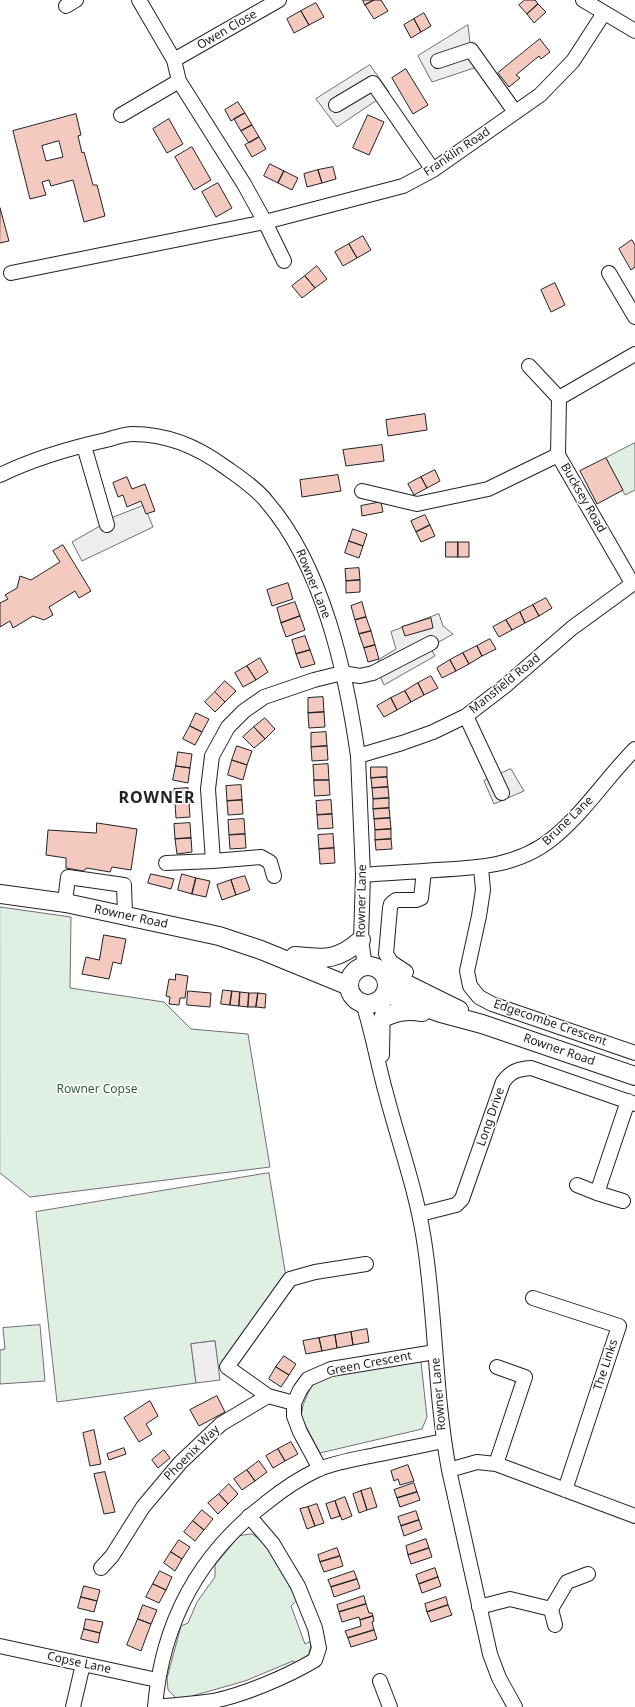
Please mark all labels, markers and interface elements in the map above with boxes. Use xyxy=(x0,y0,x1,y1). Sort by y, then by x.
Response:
street label: Owen Close xyxy=(195,7,259,53)
street label: Franklin Road xyxy=(421,124,493,180)
street label: Bucksey Road xyxy=(557,461,609,535)
street label: Rowner Lane xyxy=(293,547,333,621)
street label: Mansfield Road xyxy=(467,651,543,717)
district label: ROWNER xyxy=(119,788,195,808)
street label: Brune Lane xyxy=(540,793,596,849)
street label: Rowner Lane xyxy=(354,864,370,938)
street label: Rowner Road xyxy=(93,902,169,932)
street label: Edgecombe Crescent xyxy=(491,997,609,1049)
street label: Rowner Road xyxy=(521,1031,597,1069)
park label: Rowner Copse xyxy=(57,1083,137,1097)
street label: Long Drive xyxy=(474,1086,508,1148)
street label: The Links xyxy=(591,1338,621,1392)
street label: Green Crescent xyxy=(325,1349,413,1379)
street label: Rowner Lane xyxy=(429,1357,449,1431)
street label: Phoenix Way xyxy=(161,1422,223,1484)
street label: Copse Lane xyxy=(46,1649,112,1677)

